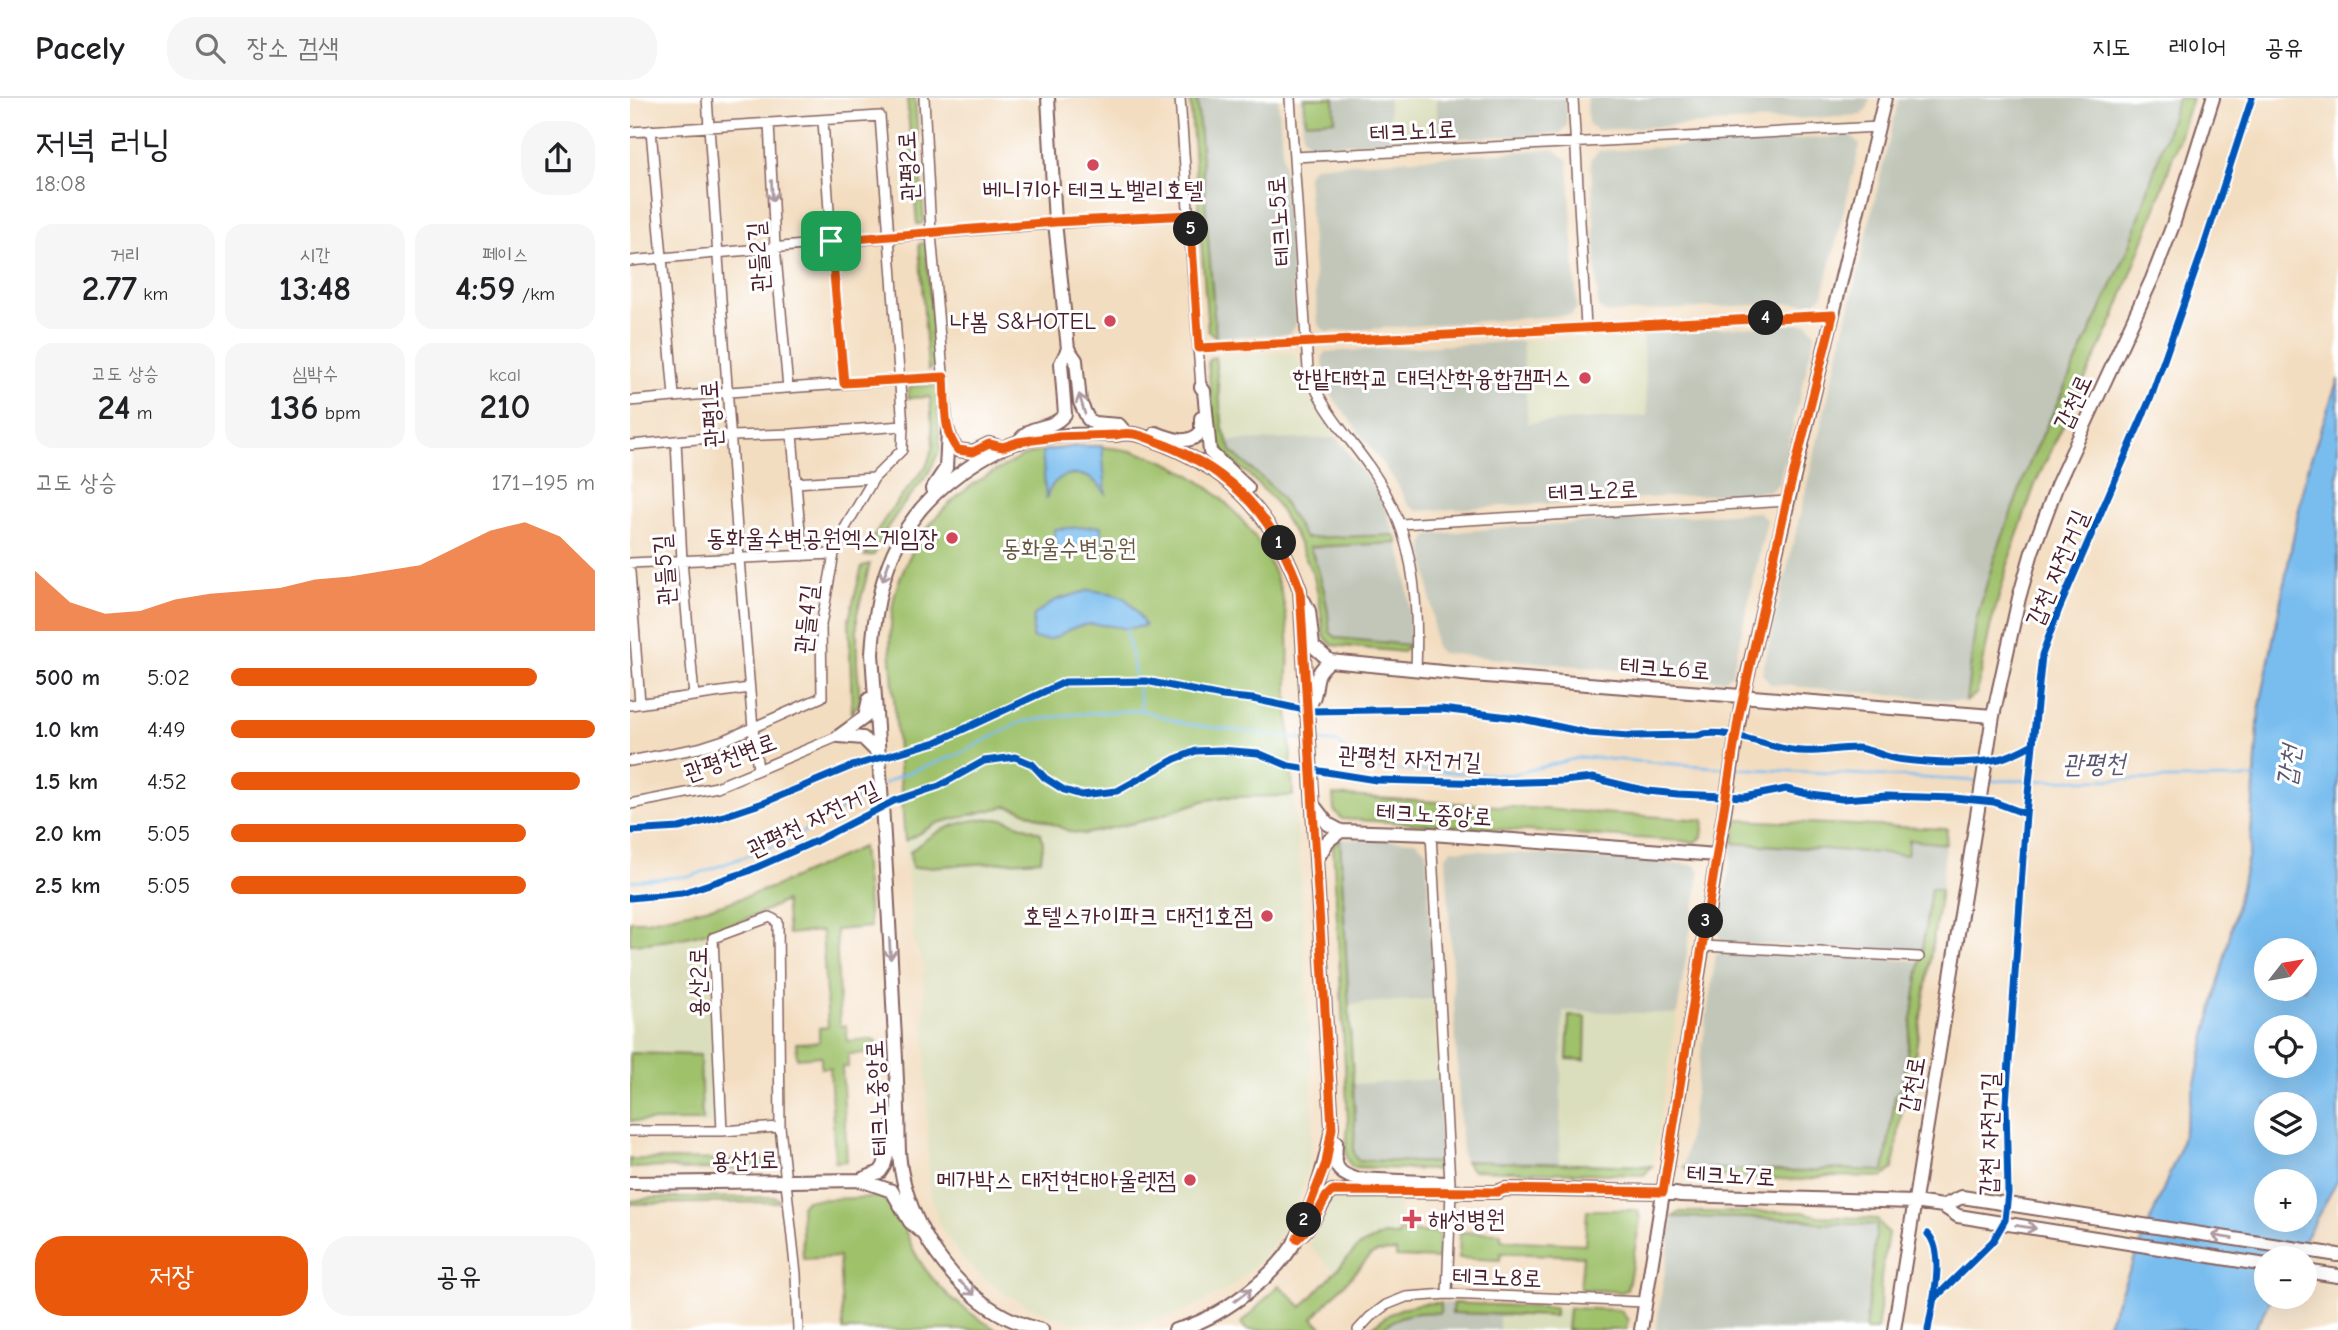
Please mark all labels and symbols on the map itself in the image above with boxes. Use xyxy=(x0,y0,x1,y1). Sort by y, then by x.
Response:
street label: 테크노1로 xyxy=(1369,115,1457,147)
street label: 관평2로 xyxy=(892,130,924,202)
marker: 베니키아 테크노벨리호텔 xyxy=(1085,157,1101,173)
street label: 테크노5로 xyxy=(1262,175,1296,267)
place label: 베니키아 테크노벨리호텔 xyxy=(983,176,1203,204)
one-way arrow xyxy=(766,180,779,203)
pin xyxy=(801,211,861,271)
pin: 5 xyxy=(1174,212,1208,246)
street label: 관들2길 xyxy=(742,221,774,293)
pin: 4 xyxy=(1748,300,1784,336)
place label: 나봄 S&HOTEL xyxy=(950,307,1096,335)
marker: 나봄 S&HOTEL xyxy=(1102,313,1118,329)
place label: 한밭대학교 대덕산학융합캠퍼스 xyxy=(1293,364,1571,392)
marker: 한밭대학교 대덕산학융합캠퍼스 xyxy=(1577,370,1593,386)
street label: 갑천로 xyxy=(2048,370,2098,434)
street label: 관평1로 xyxy=(695,379,727,449)
one-way arrow xyxy=(1075,393,1088,415)
street label: 테크노2로 xyxy=(1547,475,1639,507)
street label: 갑천 자전거길 xyxy=(2020,506,2094,630)
place label: 동화울수변공원엑스게임장 xyxy=(706,524,938,552)
pin: 1 xyxy=(1262,526,1296,560)
marker: 동화울수변공원엑스게임장 xyxy=(944,530,960,546)
street label: 관들5길 xyxy=(648,534,680,606)
park label: 동화울수변공원 xyxy=(1001,534,1137,562)
one-way arrow xyxy=(879,559,891,581)
street label: 관들4길 xyxy=(788,583,824,655)
street label: 테크노6로 xyxy=(1619,651,1711,685)
street label: 관평천변로 xyxy=(680,727,780,787)
street label: 관평천 자전거길 xyxy=(1338,740,1482,776)
water label: 갑천 xyxy=(2271,740,2307,789)
water label: 관평천 xyxy=(2062,748,2129,780)
street label: 관평천 자전거길 xyxy=(743,775,883,863)
street label: 테크노중앙로 xyxy=(1375,797,1493,831)
place label: 호텔스카이파크 대전1호점 xyxy=(1023,902,1253,930)
pin: 3 xyxy=(1688,904,1724,938)
marker: 호텔스카이파크 대전1호점 xyxy=(1259,908,1275,924)
one-way arrow xyxy=(884,938,897,961)
north arrow xyxy=(2254,938,2317,1001)
street label: 용산2로 xyxy=(684,947,712,1017)
street label: 테크노중앙로 xyxy=(860,1039,894,1157)
street label: 갑천로 xyxy=(1893,1054,1931,1116)
street label: 갑천 자전거길 xyxy=(1974,1072,2004,1196)
street label: 용산1로 xyxy=(711,1145,779,1175)
street label: 테크노7로 xyxy=(1686,1159,1776,1191)
place label: 메가박스 대전현대아울렛점 xyxy=(936,1166,1176,1194)
marker: 메가박스 대전현대아울렛점 xyxy=(1182,1172,1198,1188)
pin: 2 xyxy=(1286,1202,1322,1238)
place label: 해성병원 xyxy=(1428,1205,1505,1233)
marker: 해성병원 xyxy=(1402,1209,1422,1229)
one-way arrow xyxy=(2014,1220,2037,1233)
one-way arrow xyxy=(2211,1230,2234,1243)
street label: 테크노8로 xyxy=(1452,1261,1542,1293)
one-way arrow xyxy=(958,1280,976,1296)
one-way arrow xyxy=(1234,1288,1253,1303)

